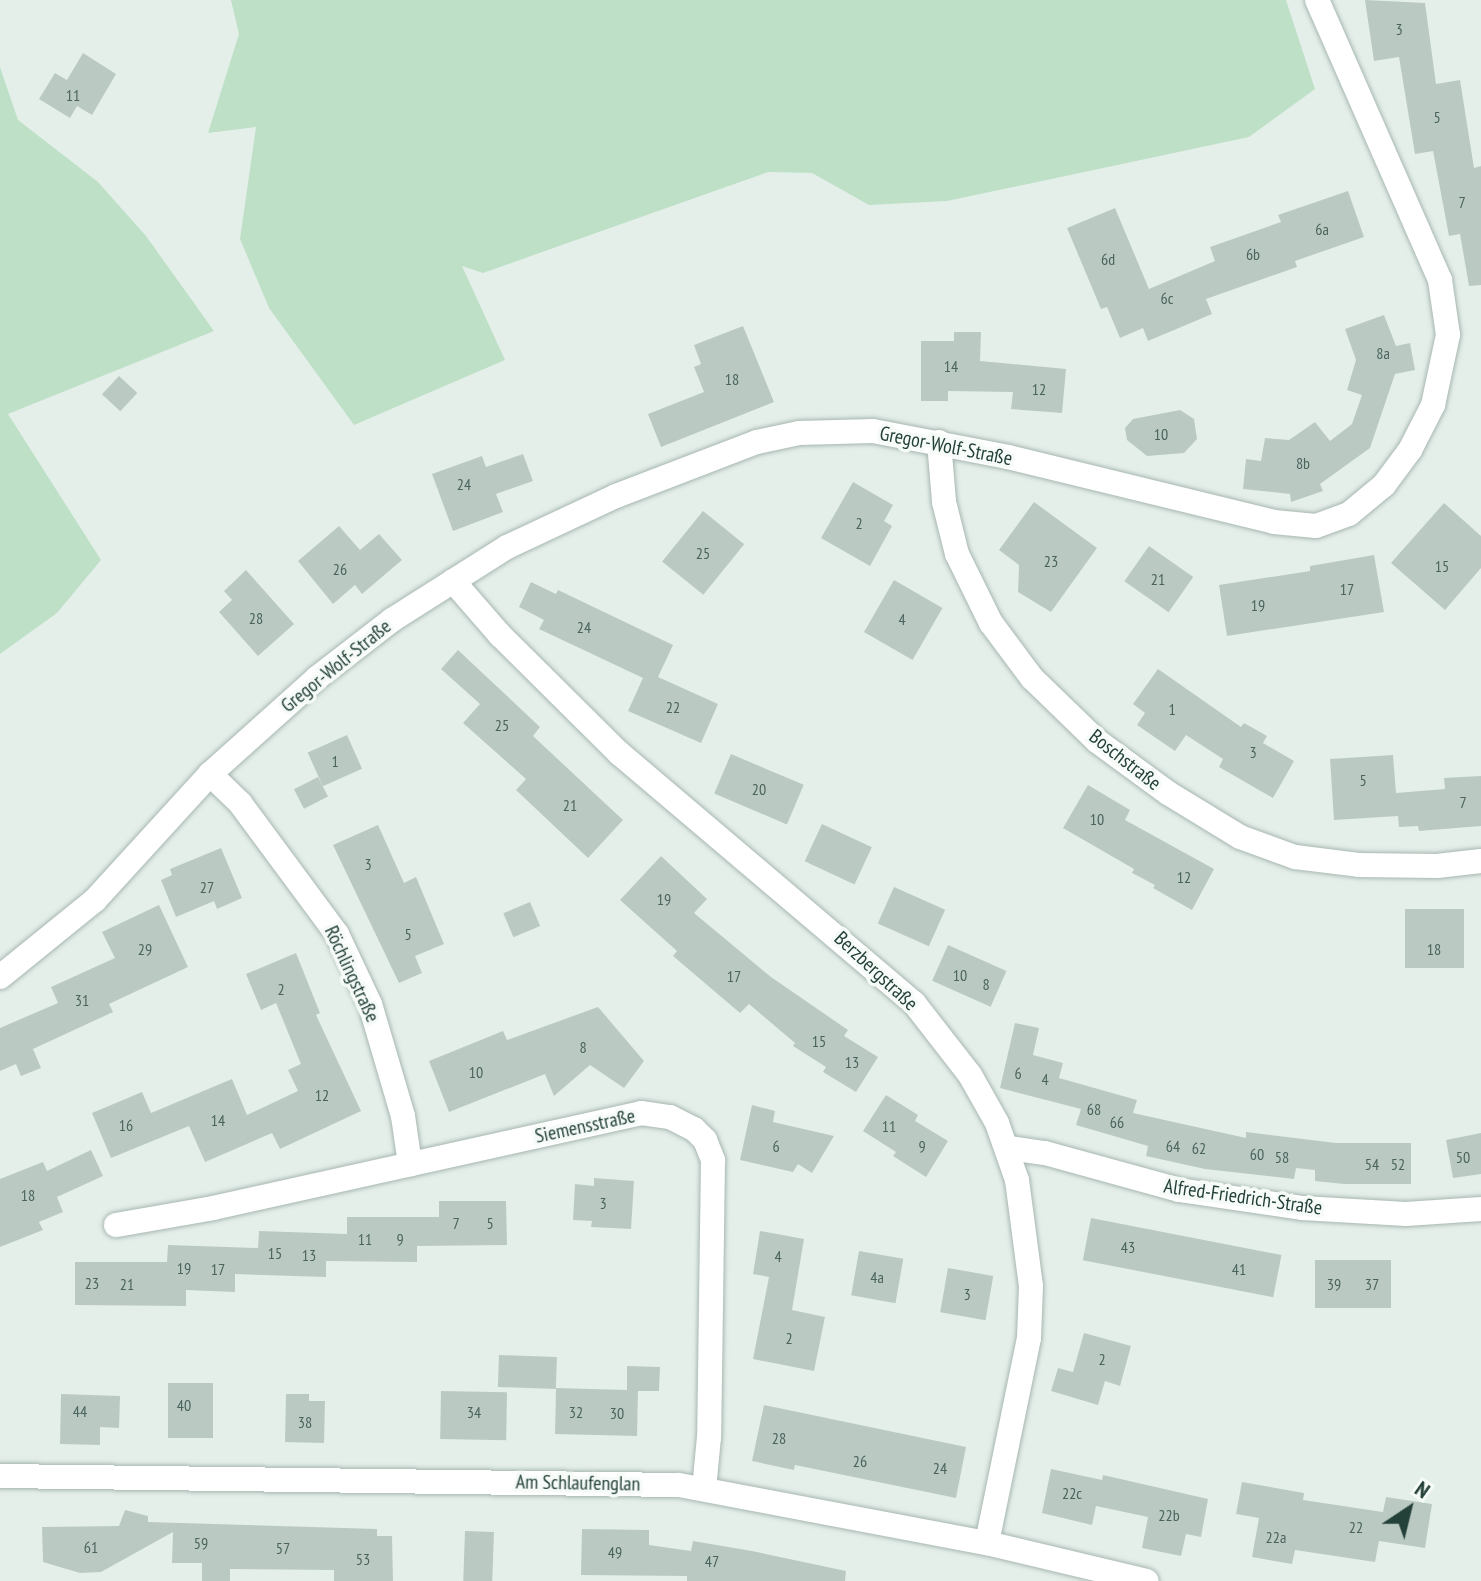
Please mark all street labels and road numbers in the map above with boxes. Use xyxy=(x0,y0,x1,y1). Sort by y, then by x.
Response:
street label: Gregor-Wolf-Straße xyxy=(878,421,1014,471)
street label: Gregor-Wolf-Straße xyxy=(276,614,396,718)
street label: Boschstraße xyxy=(1084,725,1166,795)
street label: Röchlingstraße xyxy=(319,922,385,1026)
street label: Berzbergstraße xyxy=(829,926,923,1016)
street label: Siemensstraße xyxy=(533,1104,637,1148)
street label: Alfred-Friedrich-Straße xyxy=(1162,1174,1324,1220)
street label: Am Schlaufenglan xyxy=(515,1470,641,1496)

